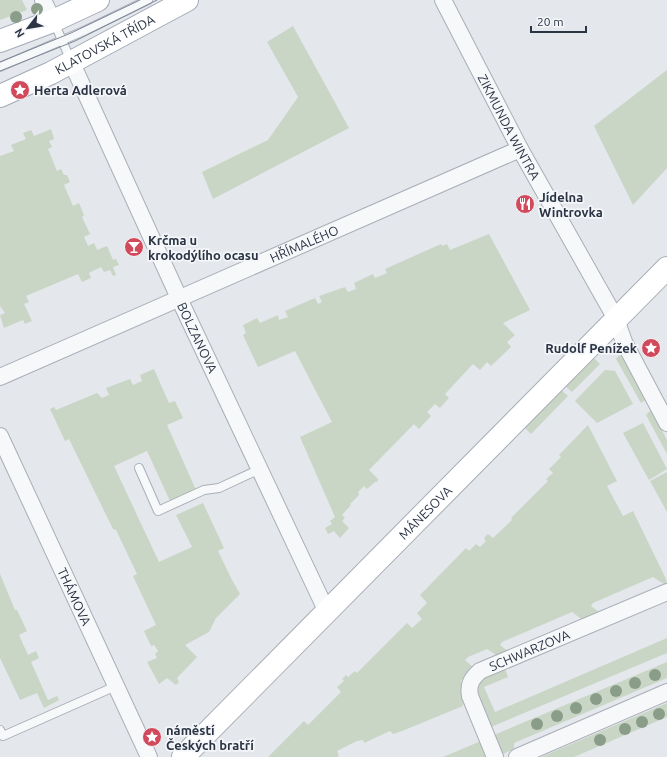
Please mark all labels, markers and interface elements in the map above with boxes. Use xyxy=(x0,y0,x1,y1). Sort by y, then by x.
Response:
north arrow xyxy=(8,8,48,48)
scale bar xyxy=(531,8,586,34)
street label: KLATOVSKÁ TŘÍDA xyxy=(53,12,157,76)
text: 20 m xyxy=(537,15,564,28)
text: N xyxy=(12,27,27,40)
street label: ZIKMUNDA WINTRA xyxy=(475,72,543,183)
place icon: Herta Adlerová xyxy=(9,79,31,101)
place label: Herta Adlerová xyxy=(34,83,127,97)
place label: Jídelna Wintrovka xyxy=(539,190,603,219)
restaurant icon: Jídelna Wintrovka xyxy=(514,193,536,215)
street label: HŘÍMALÉHO xyxy=(268,223,340,265)
place label: Krčma u krokodýlího ocasu xyxy=(148,233,259,262)
bar icon: Krčma u krokodýlího ocasu xyxy=(123,236,145,258)
street label: BOLZANOVA xyxy=(175,300,220,376)
place icon: Rudolf Penížek xyxy=(640,337,662,359)
place label: Rudolf Penížek xyxy=(545,341,638,355)
street label: MÁNESOVA xyxy=(396,483,455,542)
street label: THÁMOVA xyxy=(55,565,94,628)
street label: SCHWARZOVA xyxy=(487,627,572,673)
place label: náměstí Českých bratří xyxy=(166,723,254,752)
place icon: náměstí Českých bratří xyxy=(141,726,163,748)

